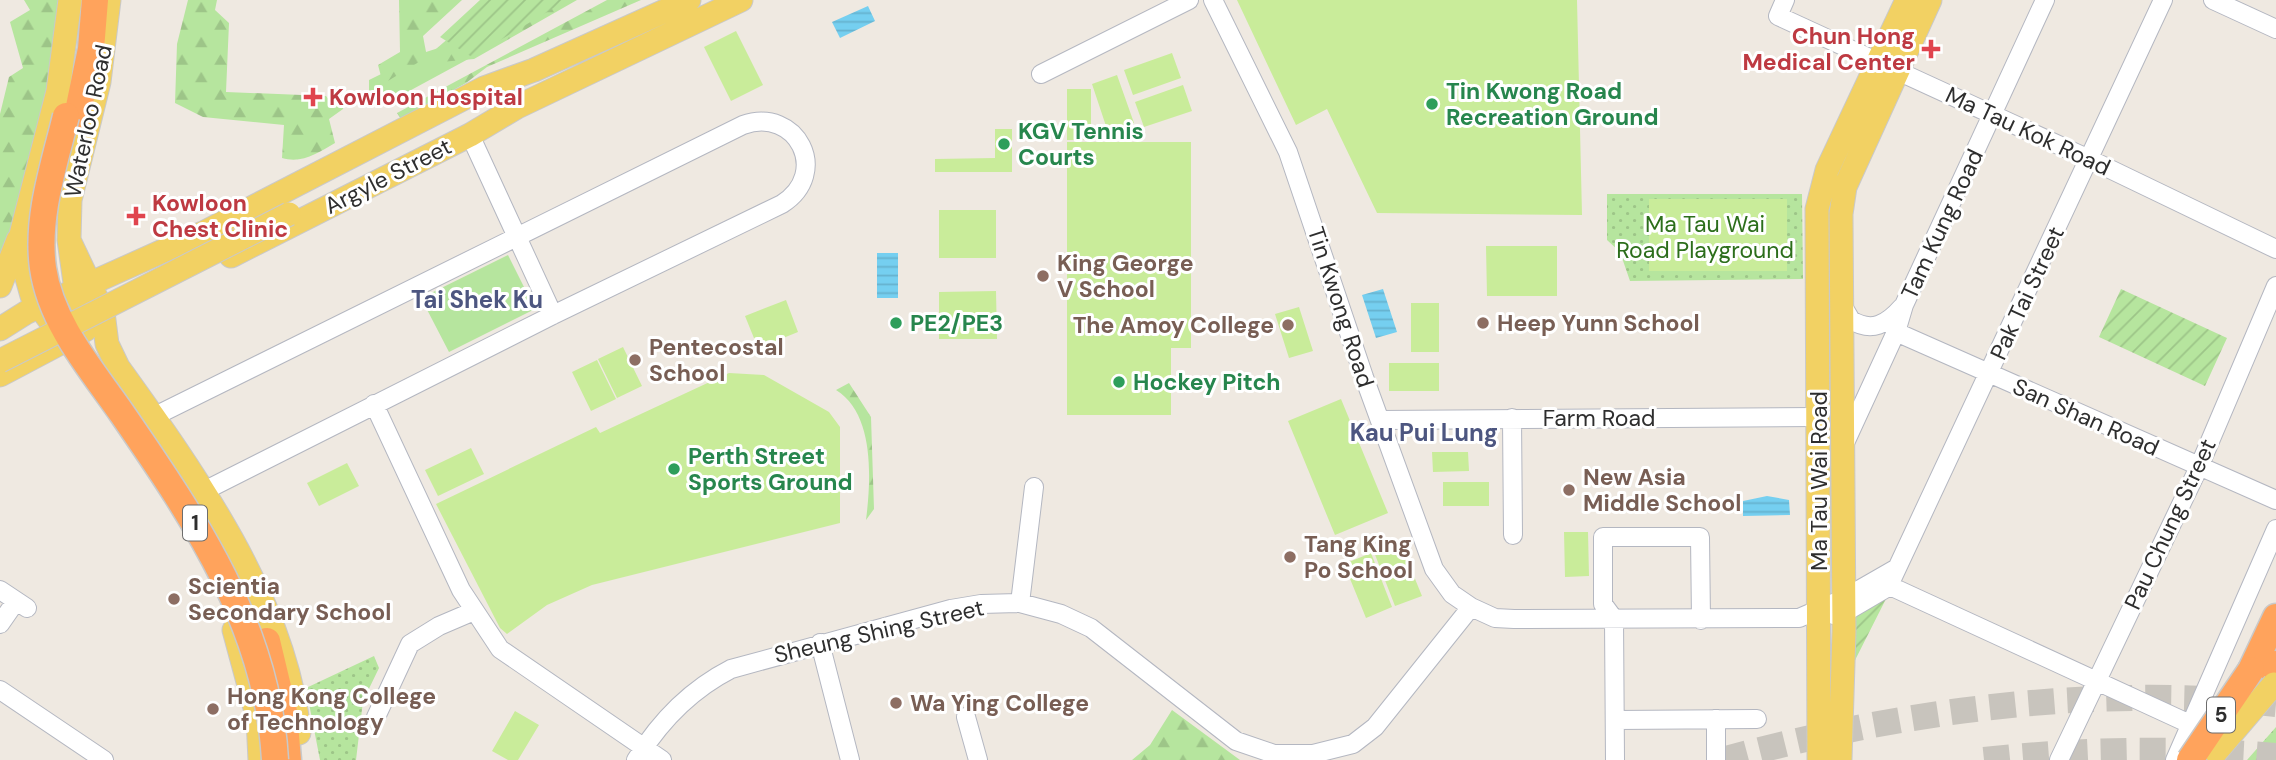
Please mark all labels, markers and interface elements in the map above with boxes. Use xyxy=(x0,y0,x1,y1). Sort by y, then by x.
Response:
place label: Chun Hong Medical Center xyxy=(1742,21,1915,77)
marker: Chun Hong Medical Center xyxy=(1921,39,1941,59)
street label: Waterloo Road xyxy=(57,42,119,200)
place label: Tin Kwong Road Recreation Ground xyxy=(1446,76,1659,132)
street label: Ma Tau Kok Road xyxy=(1941,80,2115,182)
place label: Kowloon Hospital xyxy=(329,82,523,112)
marker: Kowloon Hospital xyxy=(303,87,323,107)
marker: Tin Kwong Road Recreation Ground xyxy=(1424,96,1440,112)
place label: KGV Tennis Courts xyxy=(1018,116,1144,172)
street label: Argyle Street xyxy=(319,131,457,221)
marker: KGV Tennis Courts xyxy=(996,136,1012,152)
street label: Tam Kung Road xyxy=(1894,144,1990,304)
place label: Kowloon Chest Clinic xyxy=(152,188,288,244)
marker: Kowloon Chest Clinic xyxy=(126,206,146,226)
park label: Ma Tau Wai Road Playground xyxy=(1616,209,1794,265)
street label: Pak Tai Street xyxy=(1983,222,2071,364)
street label: Tin Kwong Road xyxy=(1301,223,1381,391)
place label: King George V School xyxy=(1057,248,1194,304)
marker: King George V School xyxy=(1035,268,1051,284)
district label: Tai Shek Ku xyxy=(411,284,543,315)
place label: PE2/PE3 xyxy=(910,308,1003,338)
place label: Heep Yunn School xyxy=(1497,308,1700,338)
place label: The Amoy College xyxy=(1073,310,1274,340)
marker: PE2/PE3 xyxy=(888,315,904,331)
marker: Heep Yunn School xyxy=(1475,315,1491,331)
marker: The Amoy College xyxy=(1280,317,1296,333)
place label: Pentecostal School xyxy=(649,332,784,388)
marker: Pentecostal School xyxy=(627,352,643,368)
place label: Hockey Pitch xyxy=(1133,367,1281,397)
street label: San Shan Road xyxy=(2008,371,2164,463)
marker: Hockey Pitch xyxy=(1111,374,1127,390)
street label: Ma Tau Wai Road xyxy=(1804,391,1834,571)
street label: Farm Road xyxy=(1543,403,1655,433)
district label: Kau Pui Lung xyxy=(1350,417,1498,448)
street label: Pau Chung Street xyxy=(2117,434,2223,614)
place label: Perth Street Sports Ground xyxy=(688,441,853,497)
marker: Perth Street Sports Ground xyxy=(666,461,682,477)
place label: New Asia Middle School xyxy=(1583,462,1741,518)
marker: New Asia Middle School xyxy=(1561,482,1577,498)
road number: 1 xyxy=(183,505,207,540)
place label: Tang King Po School xyxy=(1304,529,1413,585)
marker: Tang King Po School xyxy=(1282,549,1298,565)
place label: Scientia Secondary School xyxy=(188,571,391,627)
marker: Scientia Secondary School xyxy=(166,591,182,607)
street label: Sheung Shing Street xyxy=(771,592,987,670)
place label: Hong Kong College of Technology xyxy=(227,681,436,737)
place label: Wa Ying College xyxy=(910,688,1089,718)
marker: Wa Ying College xyxy=(888,695,904,711)
road number: 5 xyxy=(2207,698,2235,732)
marker: Hong Kong College of Technology xyxy=(205,701,221,717)

